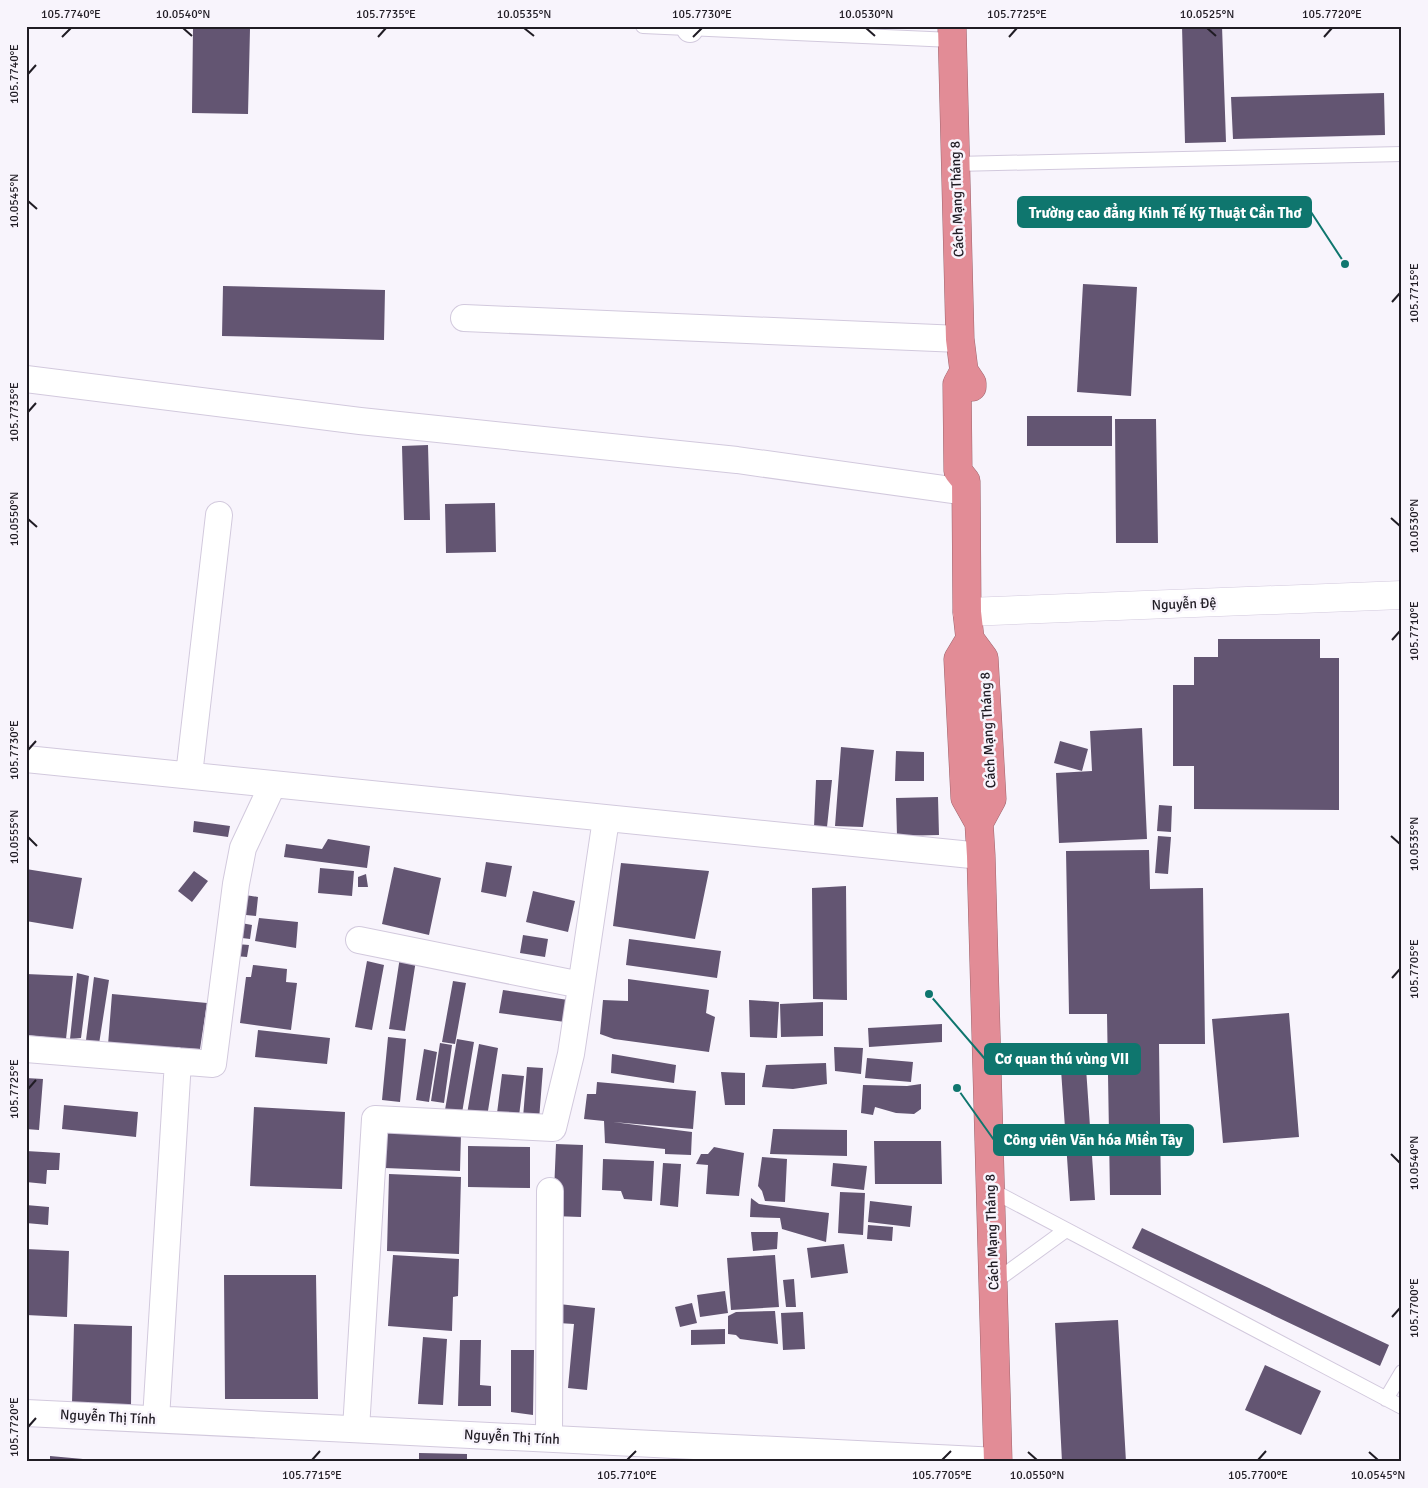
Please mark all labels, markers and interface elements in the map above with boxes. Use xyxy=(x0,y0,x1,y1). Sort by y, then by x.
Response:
text: 105.7740°E xyxy=(41,7,101,22)
text: 10.0540°N xyxy=(156,7,210,22)
text: 105.7735°E xyxy=(356,7,416,22)
text: 10.0535°N xyxy=(497,7,551,22)
text: 105.7730°E xyxy=(672,7,732,22)
text: 10.0530°N xyxy=(839,7,893,22)
text: 105.7725°E xyxy=(987,7,1047,22)
text: 10.0525°N xyxy=(1180,7,1234,22)
text: 105.7720°E xyxy=(1302,7,1362,22)
text: 105.7740°E xyxy=(7,44,22,104)
street label: Cách Mạng Tháng 8 xyxy=(946,140,968,258)
text: 10.0545°N xyxy=(7,174,22,228)
callout: Trường cao đẳng Kinh Tế Kỹ Thuật Cần Thơ xyxy=(1018,197,1311,227)
text: Trường cao đẳng Kinh Tế Kỹ Thuật Cần Thơ xyxy=(1029,202,1302,222)
text: 105.7715°E xyxy=(1407,263,1422,323)
text: 105.7735°E xyxy=(7,382,22,442)
text: 10.0550°N xyxy=(7,492,22,546)
text: 10.0530°N xyxy=(1407,499,1422,553)
street label: Nguyễn Đệ xyxy=(1151,594,1217,614)
text: 105.7710°E xyxy=(1407,601,1422,661)
street label: Cách Mạng Tháng 8 xyxy=(976,671,1000,789)
text: 105.7730°E xyxy=(7,720,22,780)
text: 10.0555°N xyxy=(7,810,22,864)
text: 10.0535°N xyxy=(1407,817,1422,871)
text: 105.7705°E xyxy=(1407,939,1422,999)
callout: Cơ quan thú vùng VII xyxy=(985,1044,1140,1074)
text: Cơ quan thú vùng VII xyxy=(995,1050,1129,1068)
text: 105.7725°E xyxy=(7,1059,22,1119)
callout: Công viên Văn hóa Miền Tây xyxy=(994,1125,1193,1155)
text: Công viên Văn hóa Miền Tây xyxy=(1003,1130,1183,1149)
text: 10.0540°N xyxy=(1407,1136,1422,1190)
street label: Cách Mạng Tháng 8 xyxy=(981,1173,1003,1291)
text: 105.7700°E xyxy=(1407,1278,1422,1338)
text: 105.7720°E xyxy=(7,1397,22,1457)
street label: Nguyễn Thị Tính xyxy=(60,1406,156,1428)
street label: Nguyễn Thị Tính xyxy=(464,1426,560,1448)
text: 105.7715°E xyxy=(282,1468,342,1483)
text: 105.7710°E xyxy=(597,1468,657,1483)
text: 105.7705°E xyxy=(912,1468,972,1483)
text: 10.0550°N xyxy=(1010,1468,1064,1483)
text: 105.7700°E xyxy=(1228,1468,1288,1483)
text: 10.0545°N xyxy=(1351,1468,1405,1483)

